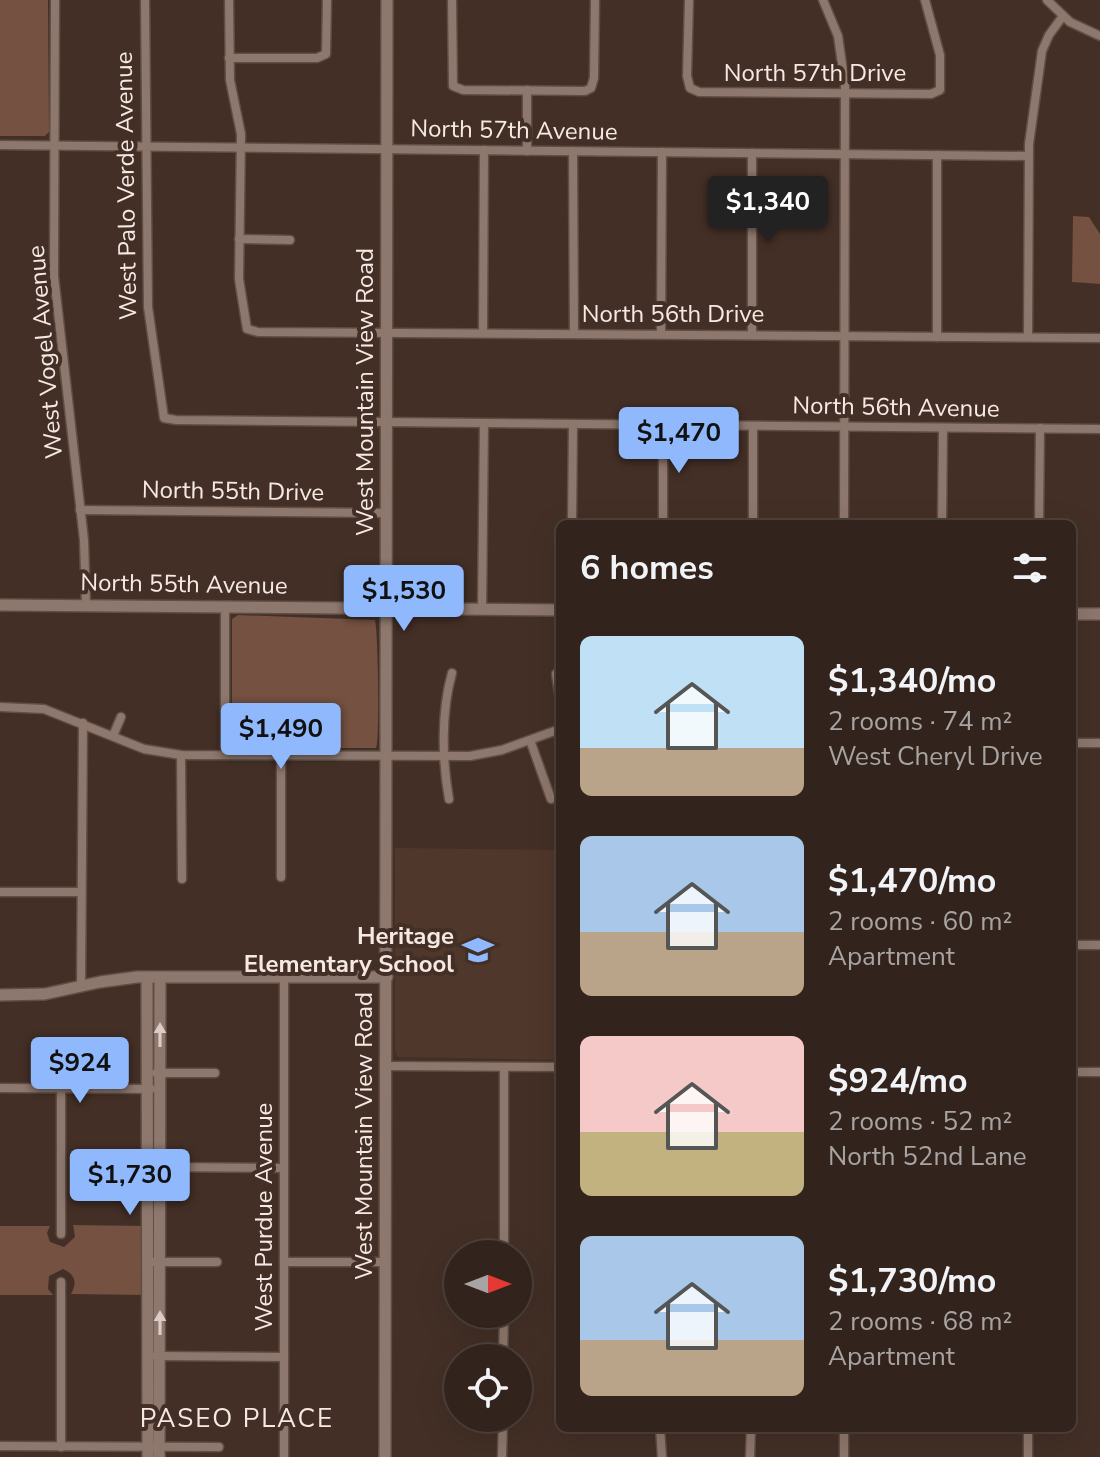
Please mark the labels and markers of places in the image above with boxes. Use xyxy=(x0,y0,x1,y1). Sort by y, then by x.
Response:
pin: $1,340 xyxy=(703,176,833,244)
pin: $1,470 xyxy=(614,407,744,475)
pin: $1,530 xyxy=(339,565,469,633)
pin: $1,490 xyxy=(216,703,346,771)
place label: Heritage Elementary School xyxy=(244,920,454,980)
school or university icon: Heritage Elementary School xyxy=(461,933,495,967)
pin: $924 xyxy=(33,1037,127,1105)
pin: $1,730 xyxy=(65,1149,195,1217)

